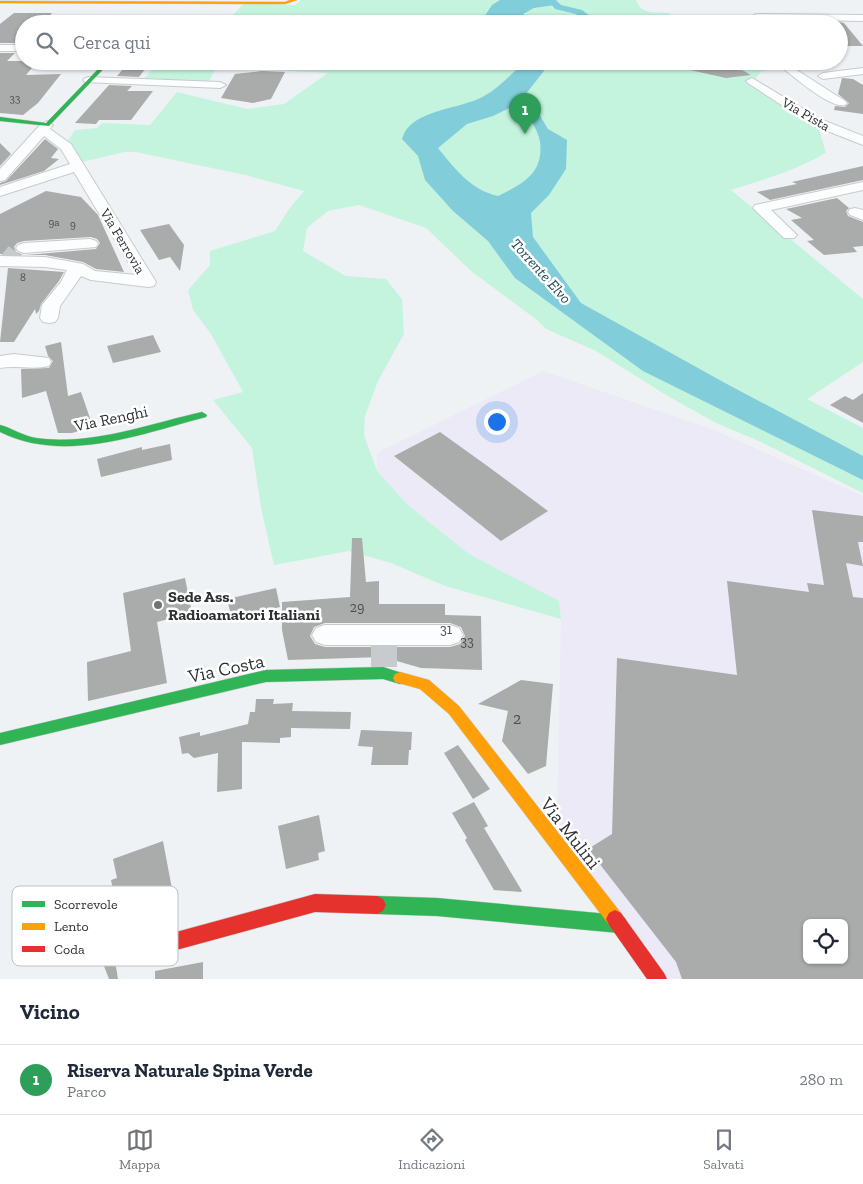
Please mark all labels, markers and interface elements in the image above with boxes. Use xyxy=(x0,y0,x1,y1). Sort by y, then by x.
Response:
search box xyxy=(15,15,848,70)
icon: search xyxy=(33,29,61,57)
text: Cerca qui xyxy=(73,31,151,54)
house number: 33 xyxy=(10,92,20,105)
pin: 1 xyxy=(509,93,541,134)
street label: Via Pista xyxy=(778,93,833,135)
street label: Via Ferrovia xyxy=(96,205,149,277)
house number: 9a xyxy=(48,216,60,229)
house number: 9 xyxy=(70,218,76,231)
water label: Torrente Elvo xyxy=(507,235,575,307)
house number: 8 xyxy=(20,271,26,284)
street label: Via Renghi xyxy=(72,401,150,436)
your location xyxy=(484,409,510,435)
place label: Sede Ass. Radioamatori Italiani xyxy=(168,587,320,624)
marker: Sede Ass. Radioamatori Italiani xyxy=(152,599,164,611)
house number: 29 xyxy=(350,599,364,616)
house number: 31 xyxy=(440,621,453,638)
house number: 33 xyxy=(460,633,474,650)
street label: Via Costa xyxy=(185,649,266,688)
house number: 2 xyxy=(513,709,521,728)
street label: Via Mulini xyxy=(535,792,606,874)
legend xyxy=(12,886,178,966)
text: Scorrevole xyxy=(54,896,118,913)
text: Lento xyxy=(54,918,89,935)
map controls xyxy=(803,919,848,964)
button: locate xyxy=(803,919,848,964)
text: Coda xyxy=(54,941,85,958)
text: Vicino xyxy=(20,999,80,1024)
text: Riserva Naturale Spina Verde xyxy=(67,1059,313,1082)
text: 1 xyxy=(33,1070,39,1089)
text: 280 m xyxy=(799,1070,843,1089)
text: Parco xyxy=(67,1082,106,1101)
tab: Mappa xyxy=(119,1126,160,1173)
tab: Indicazioni xyxy=(398,1126,465,1173)
tab: Salvati xyxy=(703,1126,744,1173)

